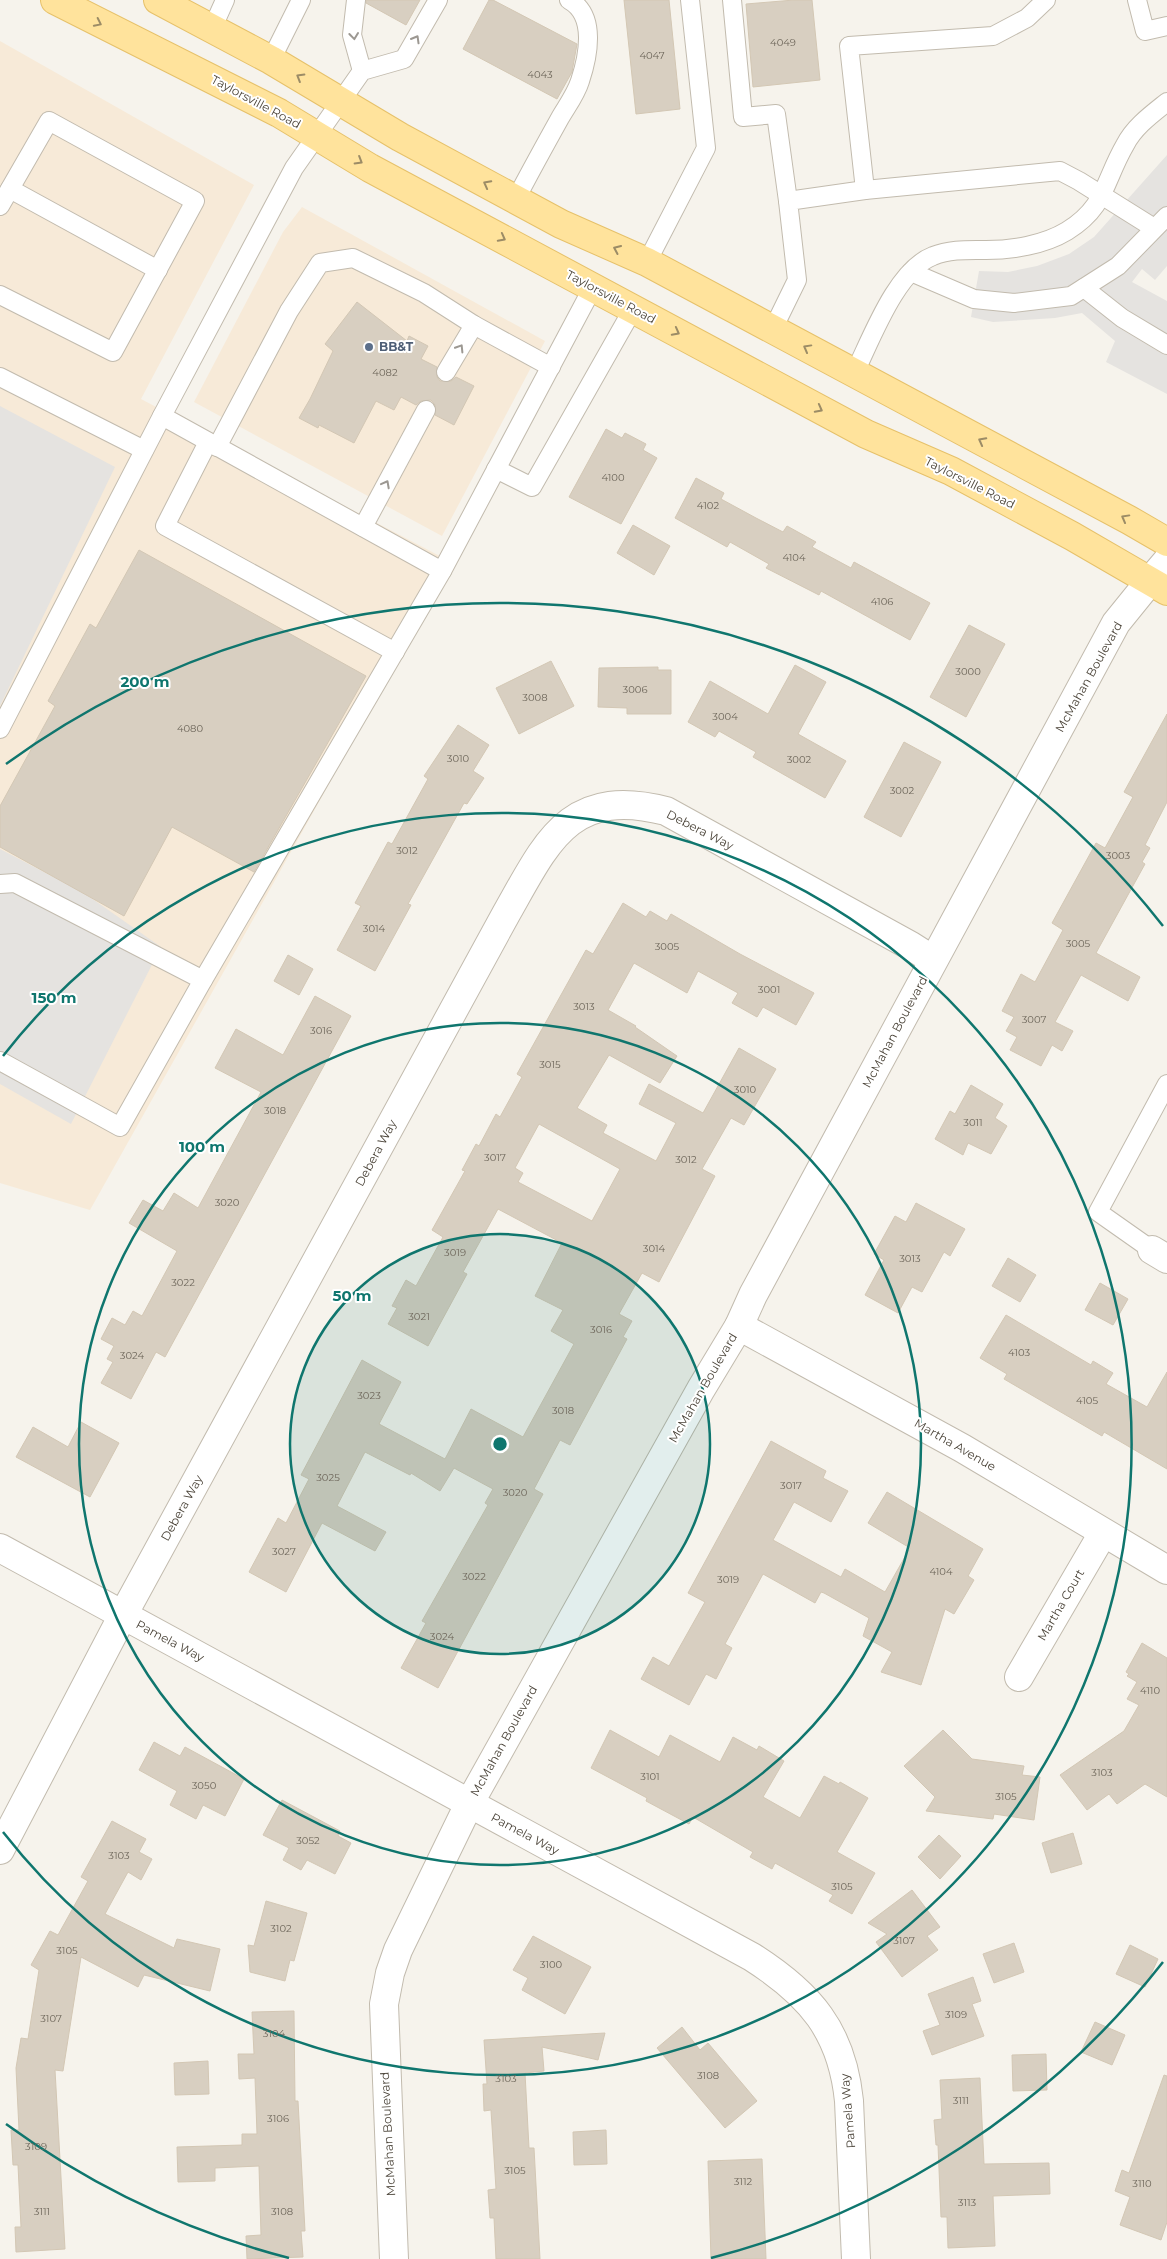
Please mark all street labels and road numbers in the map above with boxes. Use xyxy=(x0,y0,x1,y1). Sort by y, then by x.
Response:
street label: Taylorsville Road xyxy=(209,72,304,131)
street label: Taylorsville Road xyxy=(564,267,659,326)
street label: Taylorsville Road xyxy=(923,453,1018,512)
street label: McMahan Boulevard xyxy=(1052,619,1125,735)
street label: Debera Way xyxy=(664,806,737,853)
street label: McMahan Boulevard xyxy=(859,973,930,1090)
street label: Debera Way xyxy=(352,1117,400,1189)
street label: McMahan Boulevard xyxy=(665,1330,740,1445)
street label: Martha Avenue xyxy=(912,1415,999,1474)
street label: Debera Way xyxy=(157,1472,206,1543)
street label: Martha Court xyxy=(1034,1566,1087,1643)
street label: Pamela Way xyxy=(134,1616,207,1665)
street label: McMahan Boulevard xyxy=(467,1683,540,1799)
street label: Pamela Way xyxy=(489,1809,562,1858)
street label: McMahan Boulevard xyxy=(377,2072,398,2197)
street label: Pamela Way xyxy=(837,2073,858,2149)

